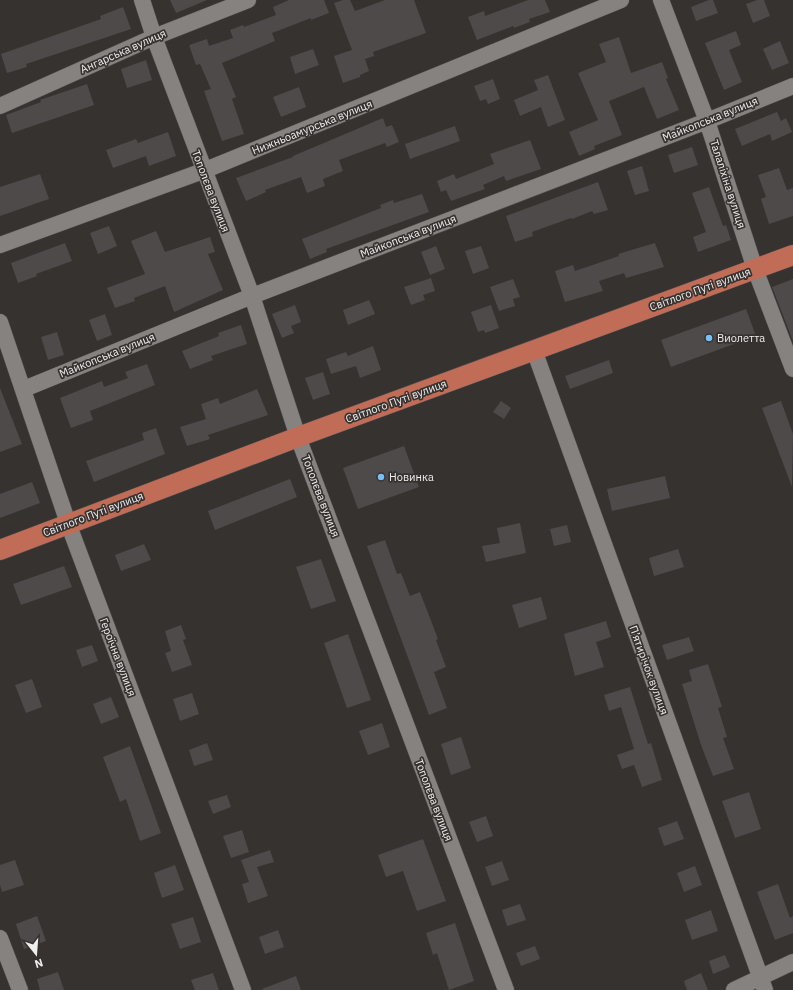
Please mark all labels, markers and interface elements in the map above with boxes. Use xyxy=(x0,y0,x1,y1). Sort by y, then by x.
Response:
street label: Ангарська вулиця xyxy=(78,26,168,76)
street label: Майкопська вулиця xyxy=(660,93,760,145)
street label: Нижньоамурська вулиця xyxy=(250,96,374,158)
street label: Талаліхіна вулиця xyxy=(707,138,749,230)
street label: Тополєва вулиця xyxy=(189,148,233,234)
street label: Майкопська вулиця xyxy=(358,211,458,261)
street label: Світлого Путі вулиця xyxy=(648,264,752,314)
street label: Майкопська вулиця xyxy=(57,329,157,381)
place label: Виолетта xyxy=(717,331,765,345)
marker: Виолетта xyxy=(704,333,714,343)
street label: Світлого Путі вулиця xyxy=(344,376,448,426)
street label: Тополєва вулиця xyxy=(299,453,343,539)
place label: Новинка xyxy=(389,470,434,484)
marker: Новинка xyxy=(376,472,386,482)
street label: Світлого Путі вулиця xyxy=(41,488,145,540)
street label: Героїчна вулиця xyxy=(97,616,139,698)
street label: П’ятирічок вулиця xyxy=(626,624,672,716)
street label: Тополєва вулиця xyxy=(412,757,456,843)
north arrow xyxy=(16,934,56,974)
text: N xyxy=(33,956,45,971)

